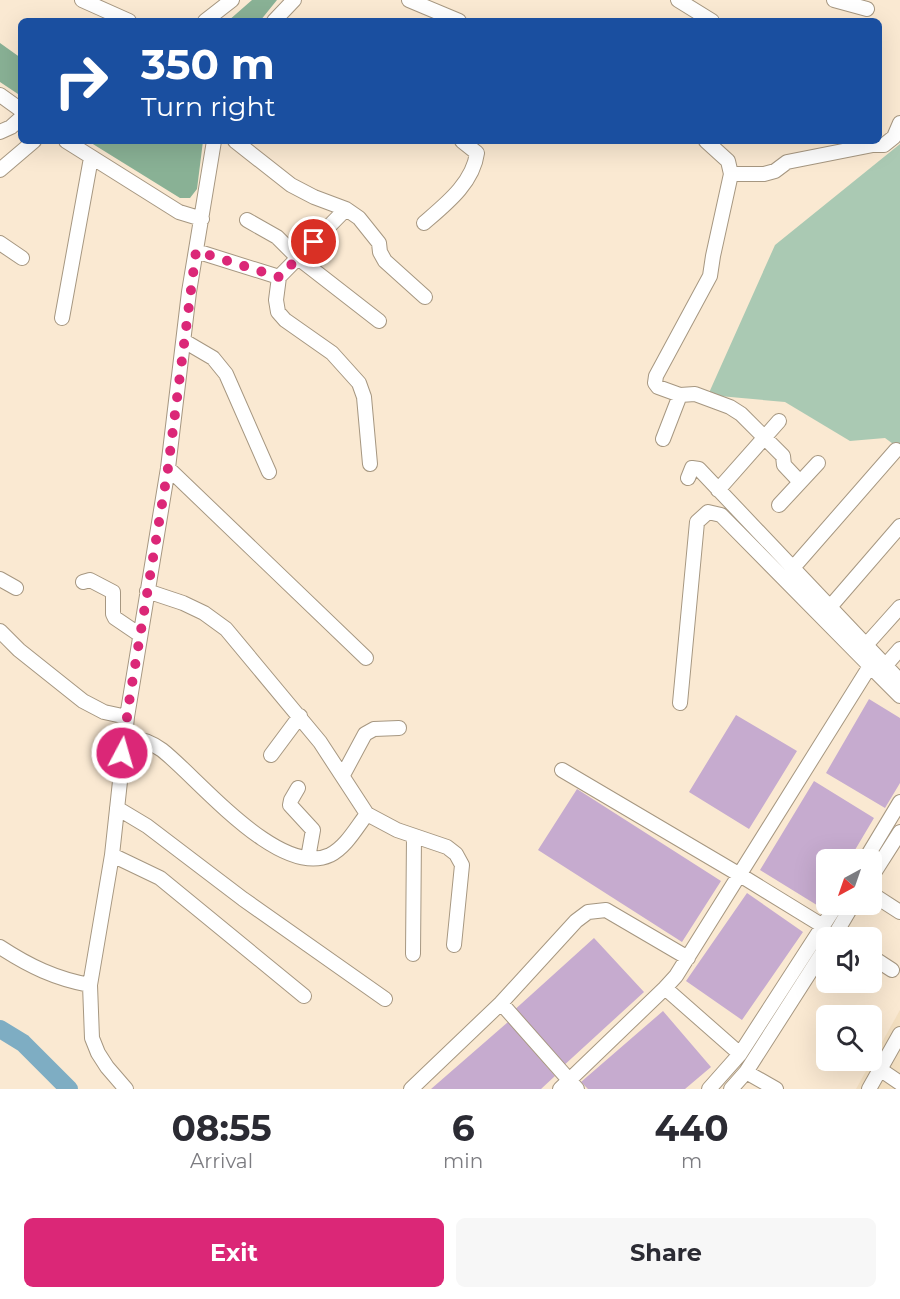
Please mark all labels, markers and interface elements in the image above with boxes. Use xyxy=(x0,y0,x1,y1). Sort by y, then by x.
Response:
text: 350 m xyxy=(141,38,275,90)
icon: right xyxy=(42,42,120,120)
text: Turn right xyxy=(141,90,276,123)
pin xyxy=(288,216,339,267)
icon: arrive xyxy=(297,225,330,258)
position arrow xyxy=(90,721,154,785)
north arrow xyxy=(816,849,882,915)
map controls xyxy=(816,849,882,1071)
button: sound xyxy=(816,927,882,993)
button: search xyxy=(816,1005,882,1071)
text: 08:55 xyxy=(171,1106,272,1150)
text: 6 xyxy=(452,1106,475,1150)
text: 440 xyxy=(655,1106,729,1150)
text: Arrival xyxy=(190,1149,253,1173)
text: min xyxy=(443,1149,483,1173)
text: m xyxy=(681,1149,702,1173)
button: Exit xyxy=(24,1218,444,1287)
button: Share xyxy=(456,1218,876,1287)

